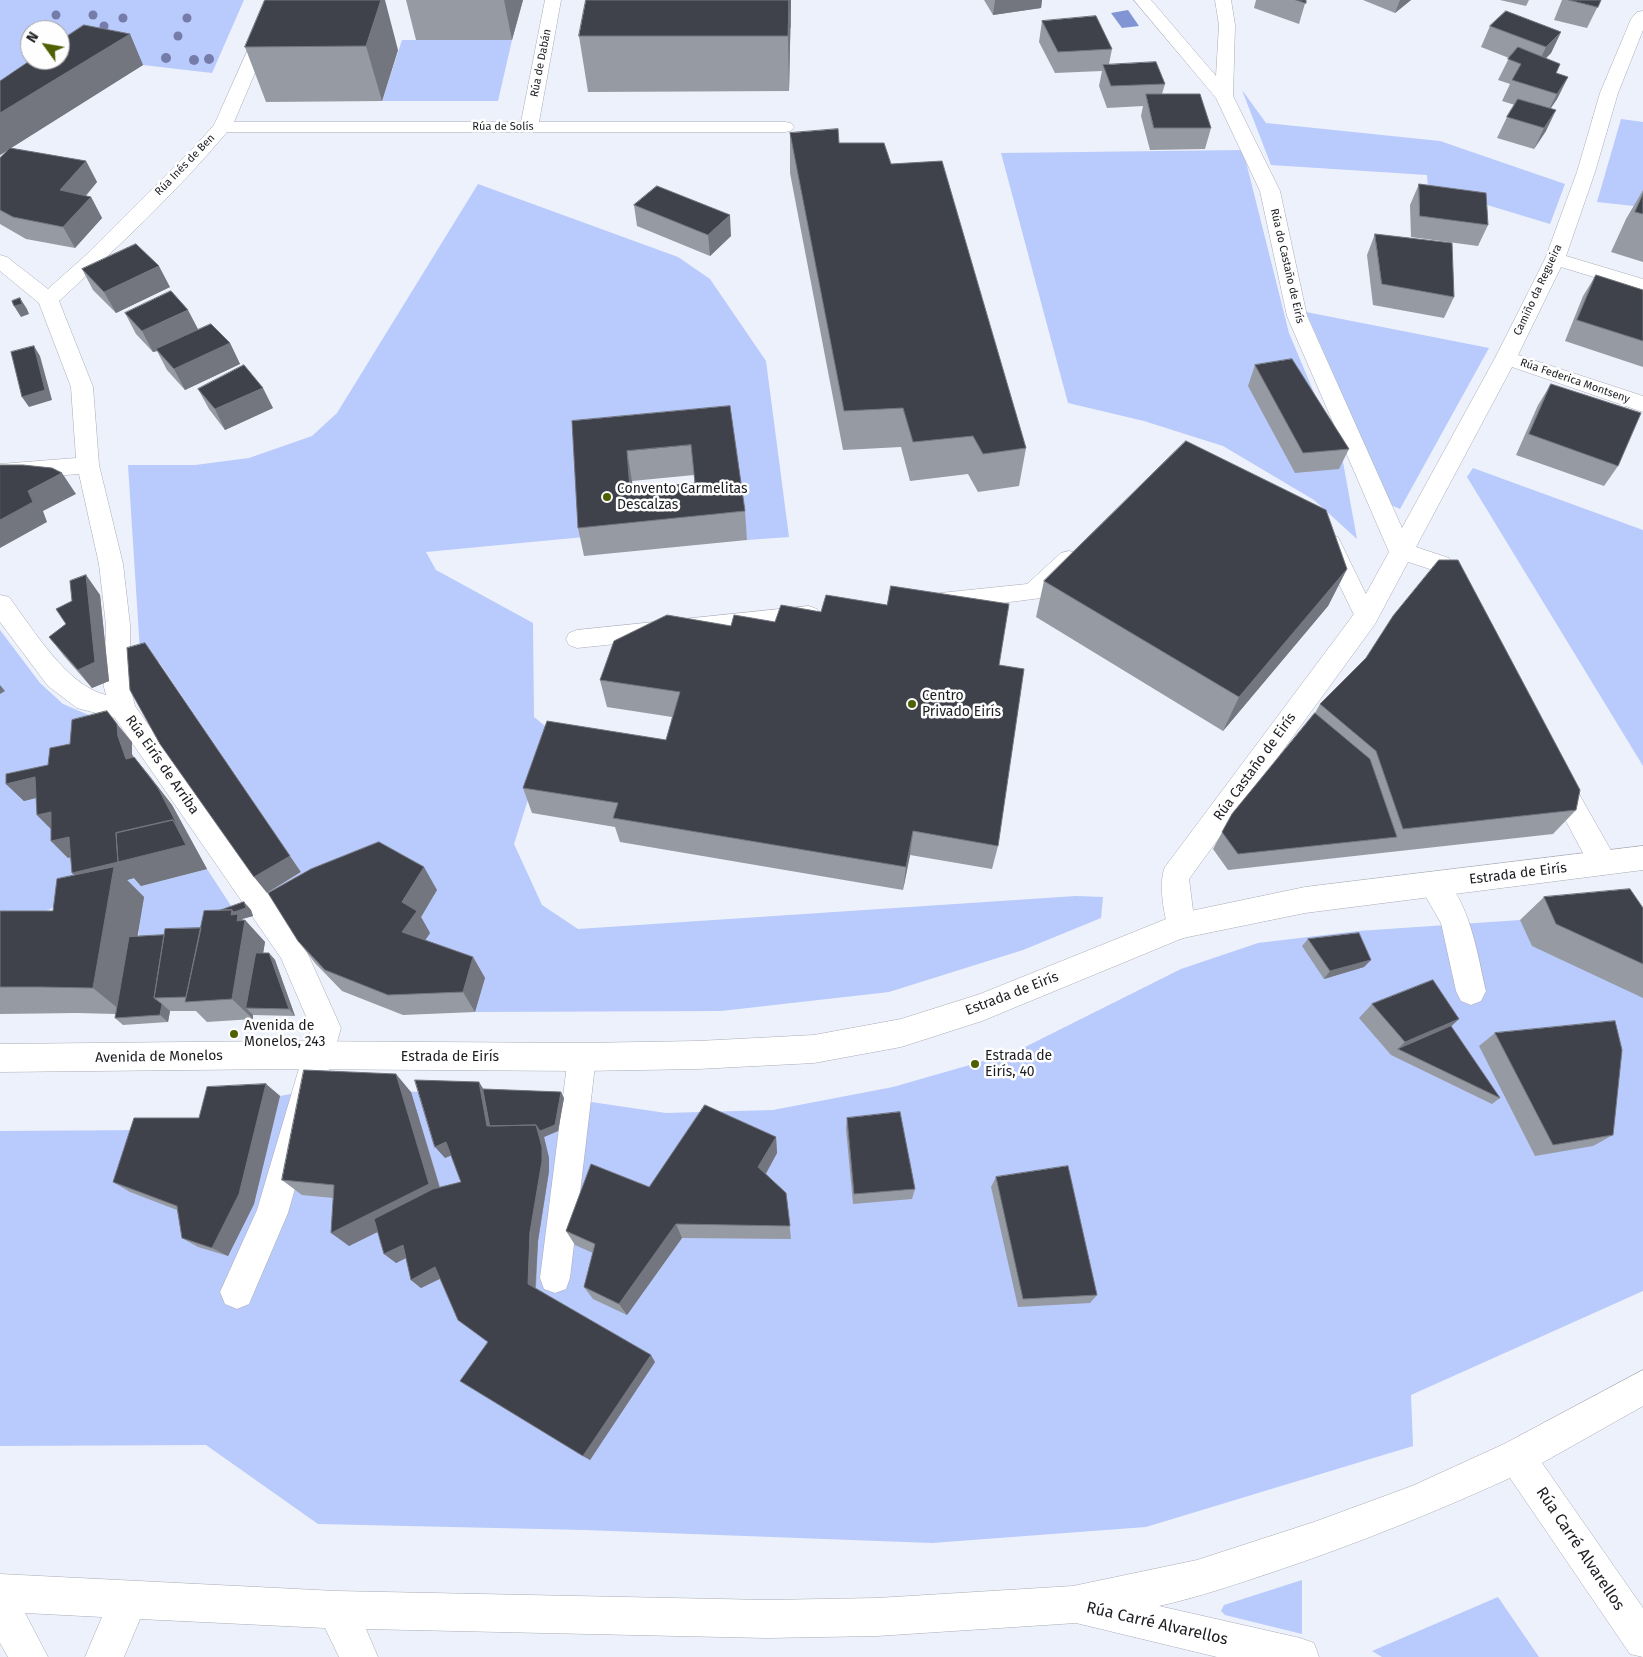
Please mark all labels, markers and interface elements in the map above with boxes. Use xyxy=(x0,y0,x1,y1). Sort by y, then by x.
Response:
north arrow xyxy=(20,20,70,70)
street label: Rúa de Dabán xyxy=(528,28,554,98)
text: N xyxy=(23,29,42,46)
street label: Rúa de Solís xyxy=(472,120,534,134)
street label: Rúa Inés de Ben xyxy=(152,132,218,198)
street label: Rúa do Castaño de Eirís xyxy=(1267,207,1307,325)
street label: Camiño da Regueira xyxy=(1511,242,1565,338)
street label: Rúa Federica Montseny xyxy=(1518,356,1632,406)
place label: Convento Carmelitas Descalzas xyxy=(617,481,748,514)
marker: Convento Carmelitas Descalzas xyxy=(601,491,613,503)
place label: Centro Privado Eirís xyxy=(922,688,1001,720)
marker: Centro Privado Eirís xyxy=(906,698,918,710)
street label: Rúa Castaño de Eirís xyxy=(1210,710,1300,824)
street label: Rúa Eirís de Arriba xyxy=(121,712,203,818)
street label: Estrada de Eirís xyxy=(1468,860,1568,888)
street label: Estrada de Eirís xyxy=(963,969,1061,1019)
place label: Avenida de Monelos, 243 xyxy=(244,1018,325,1050)
marker: Avenida de Monelos, 243 xyxy=(228,1028,240,1040)
street label: Avenida de Monelos xyxy=(95,1047,223,1067)
place label: Estrada de Eirís, 40 xyxy=(985,1048,1052,1080)
street label: Estrada de Eirís xyxy=(401,1049,499,1065)
marker: Estrada de Eirís, 40 xyxy=(969,1058,981,1070)
street label: Rúa Carré Alvarellos xyxy=(1532,1484,1628,1614)
street label: Rúa Carré Alvarellos xyxy=(1084,1598,1230,1650)

